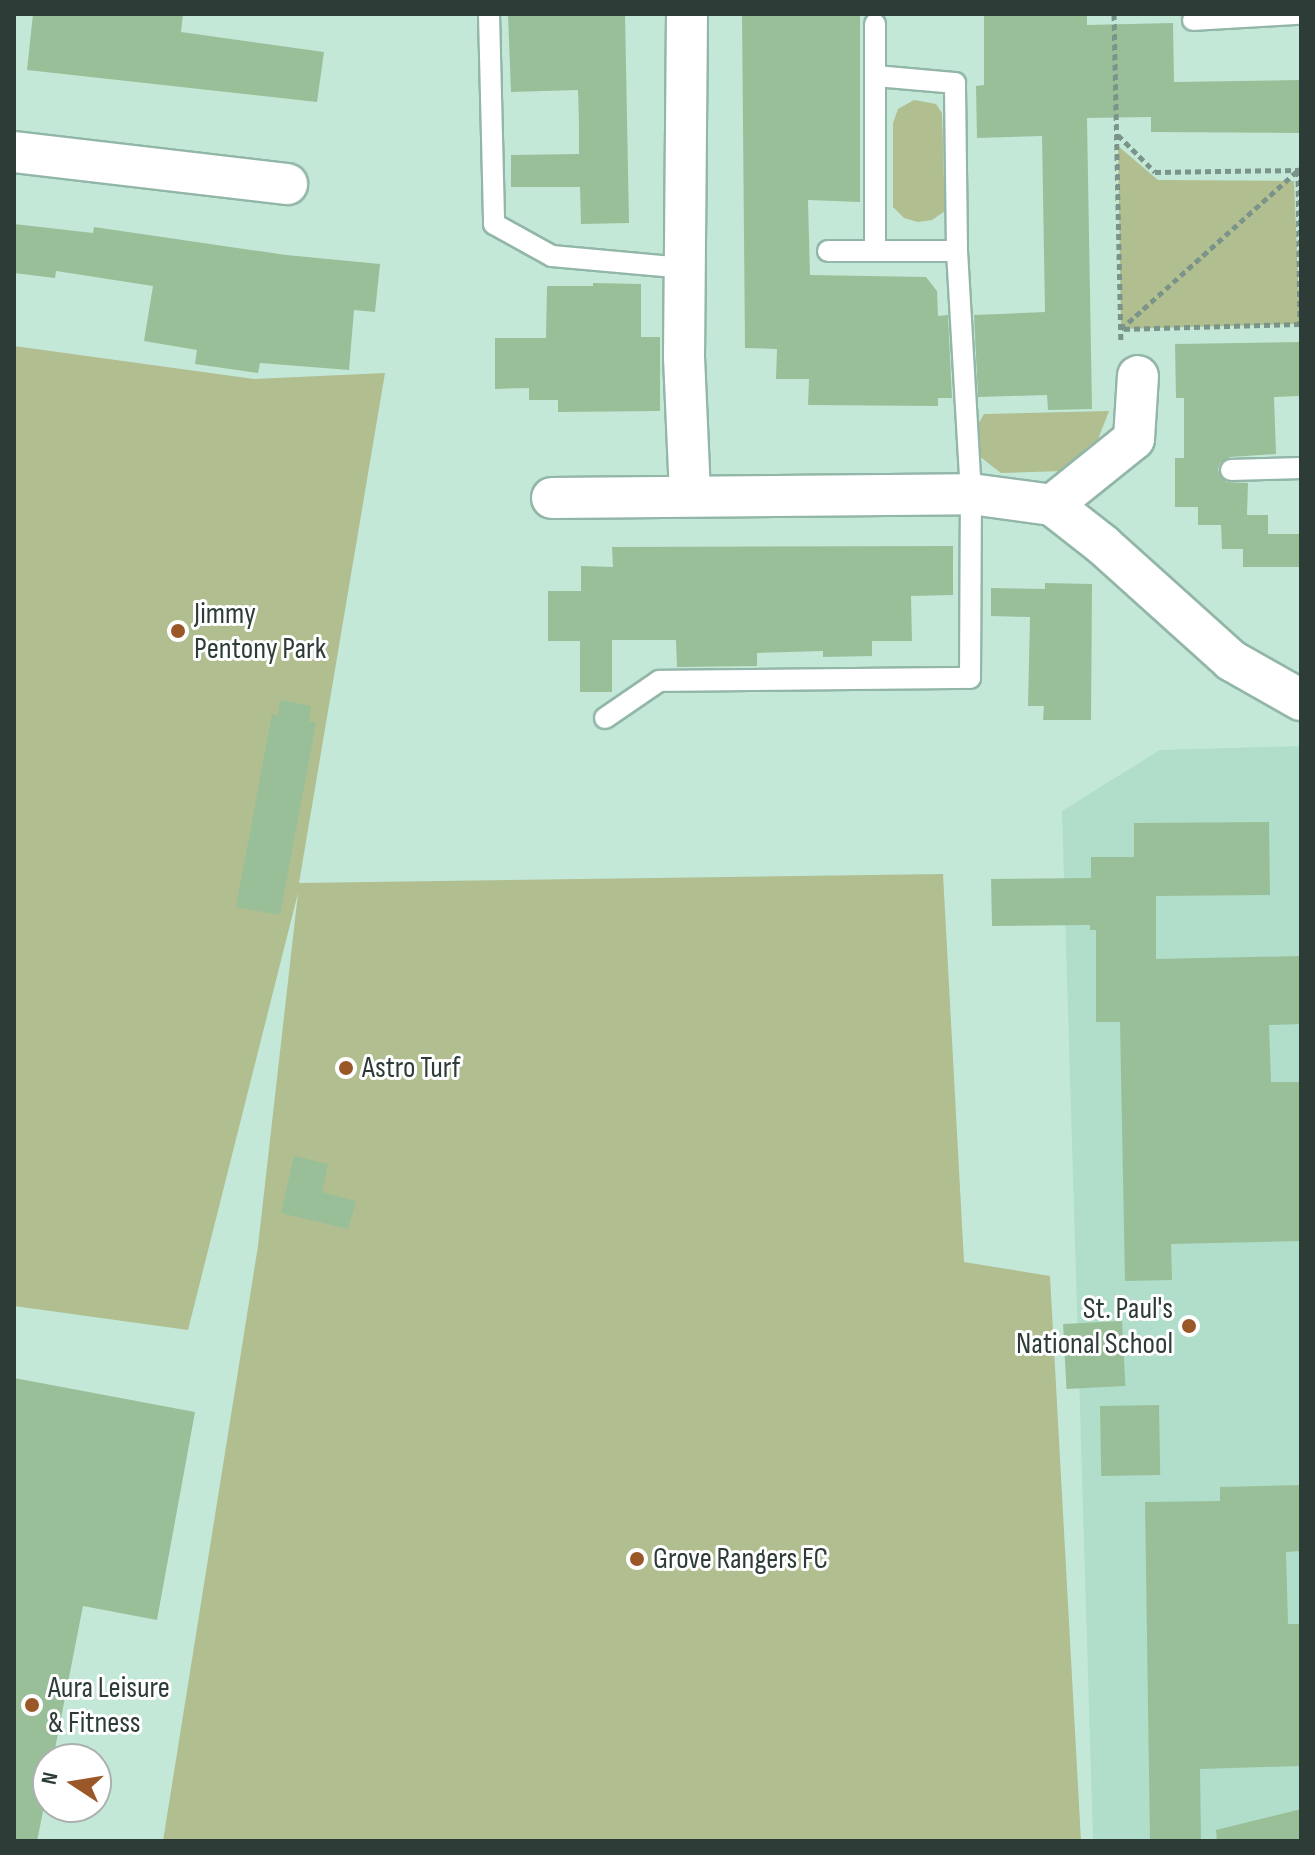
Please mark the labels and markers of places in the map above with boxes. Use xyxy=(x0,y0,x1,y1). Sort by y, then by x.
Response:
place label: Jimmy Pentony Park xyxy=(194,596,326,666)
marker: Jimmy Pentony Park xyxy=(169,622,187,640)
place label: Astro Turf xyxy=(362,1050,460,1086)
marker: Astro Turf xyxy=(337,1059,355,1077)
place label: St. Paul's National School xyxy=(1016,1291,1173,1362)
marker: St. Paul's National School xyxy=(1180,1317,1198,1335)
place label: Grove Rangers FC xyxy=(653,1541,828,1577)
marker: Grove Rangers FC xyxy=(628,1550,646,1568)
place label: Aura Leisure & Fitness xyxy=(48,1670,170,1740)
marker: Aura Leisure & Fitness xyxy=(23,1696,41,1714)

